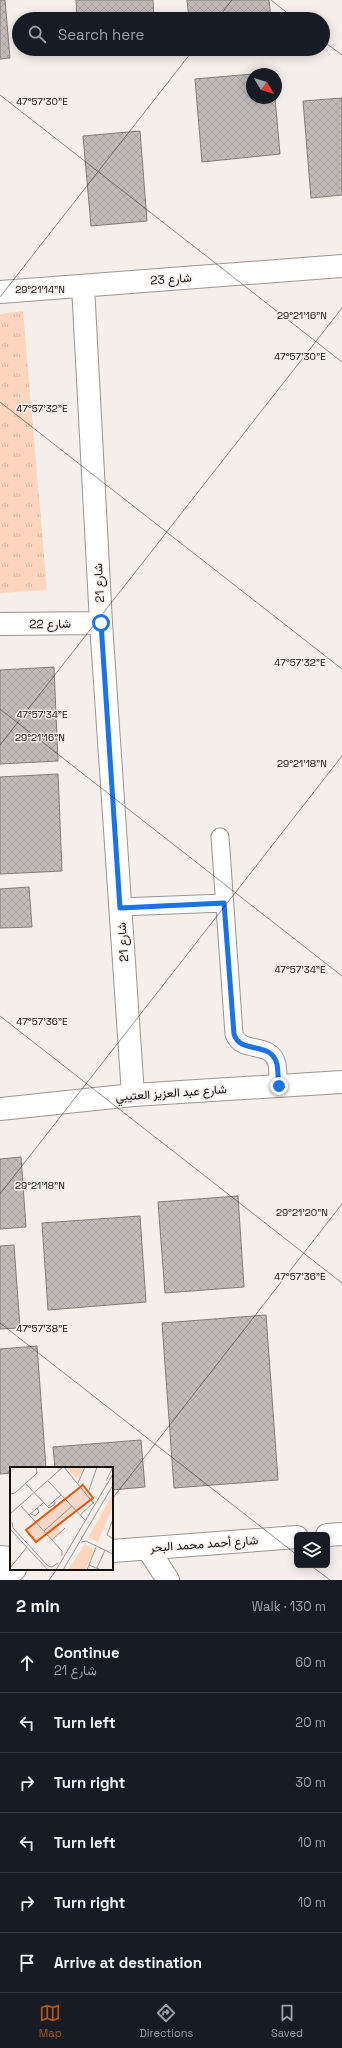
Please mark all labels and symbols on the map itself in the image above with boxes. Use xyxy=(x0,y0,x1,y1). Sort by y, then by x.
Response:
north arrow xyxy=(246,68,282,104)
text: 47°57'30"E xyxy=(16,95,68,108)
street label: شارع 23 xyxy=(150,270,192,289)
text: 29°21'14"N xyxy=(15,283,65,296)
text: 29°21'16"N xyxy=(277,309,327,322)
text: 47°57'30"E xyxy=(274,350,326,363)
text: 47°57'32"E xyxy=(16,402,68,415)
street label: شارع 21 xyxy=(90,563,109,603)
route start xyxy=(92,614,110,632)
street label: شارع 22 xyxy=(29,616,71,633)
text: 47°57'32"E xyxy=(274,656,326,669)
text: 47°57'34"E xyxy=(16,708,68,721)
text: 29°21'16"N xyxy=(15,731,65,744)
text: 29°21'18"N xyxy=(277,757,327,770)
street label: شارع 21 xyxy=(114,922,133,962)
text: 47°57'34"E xyxy=(274,963,326,976)
text: 47°57'36"E xyxy=(16,1015,68,1028)
route end xyxy=(270,1077,288,1095)
street label: شارع عبد العزيز العتيبي xyxy=(115,1081,227,1107)
text: 29°21'18"N xyxy=(15,1179,65,1192)
text: 29°21'20"N xyxy=(276,1206,328,1219)
text: 47°57'36"E xyxy=(274,1270,326,1283)
text: 47°57'38"E xyxy=(16,1322,68,1335)
inset map xyxy=(10,1467,113,1570)
street label: شارع أحمد محمد البحر xyxy=(148,1532,259,1557)

